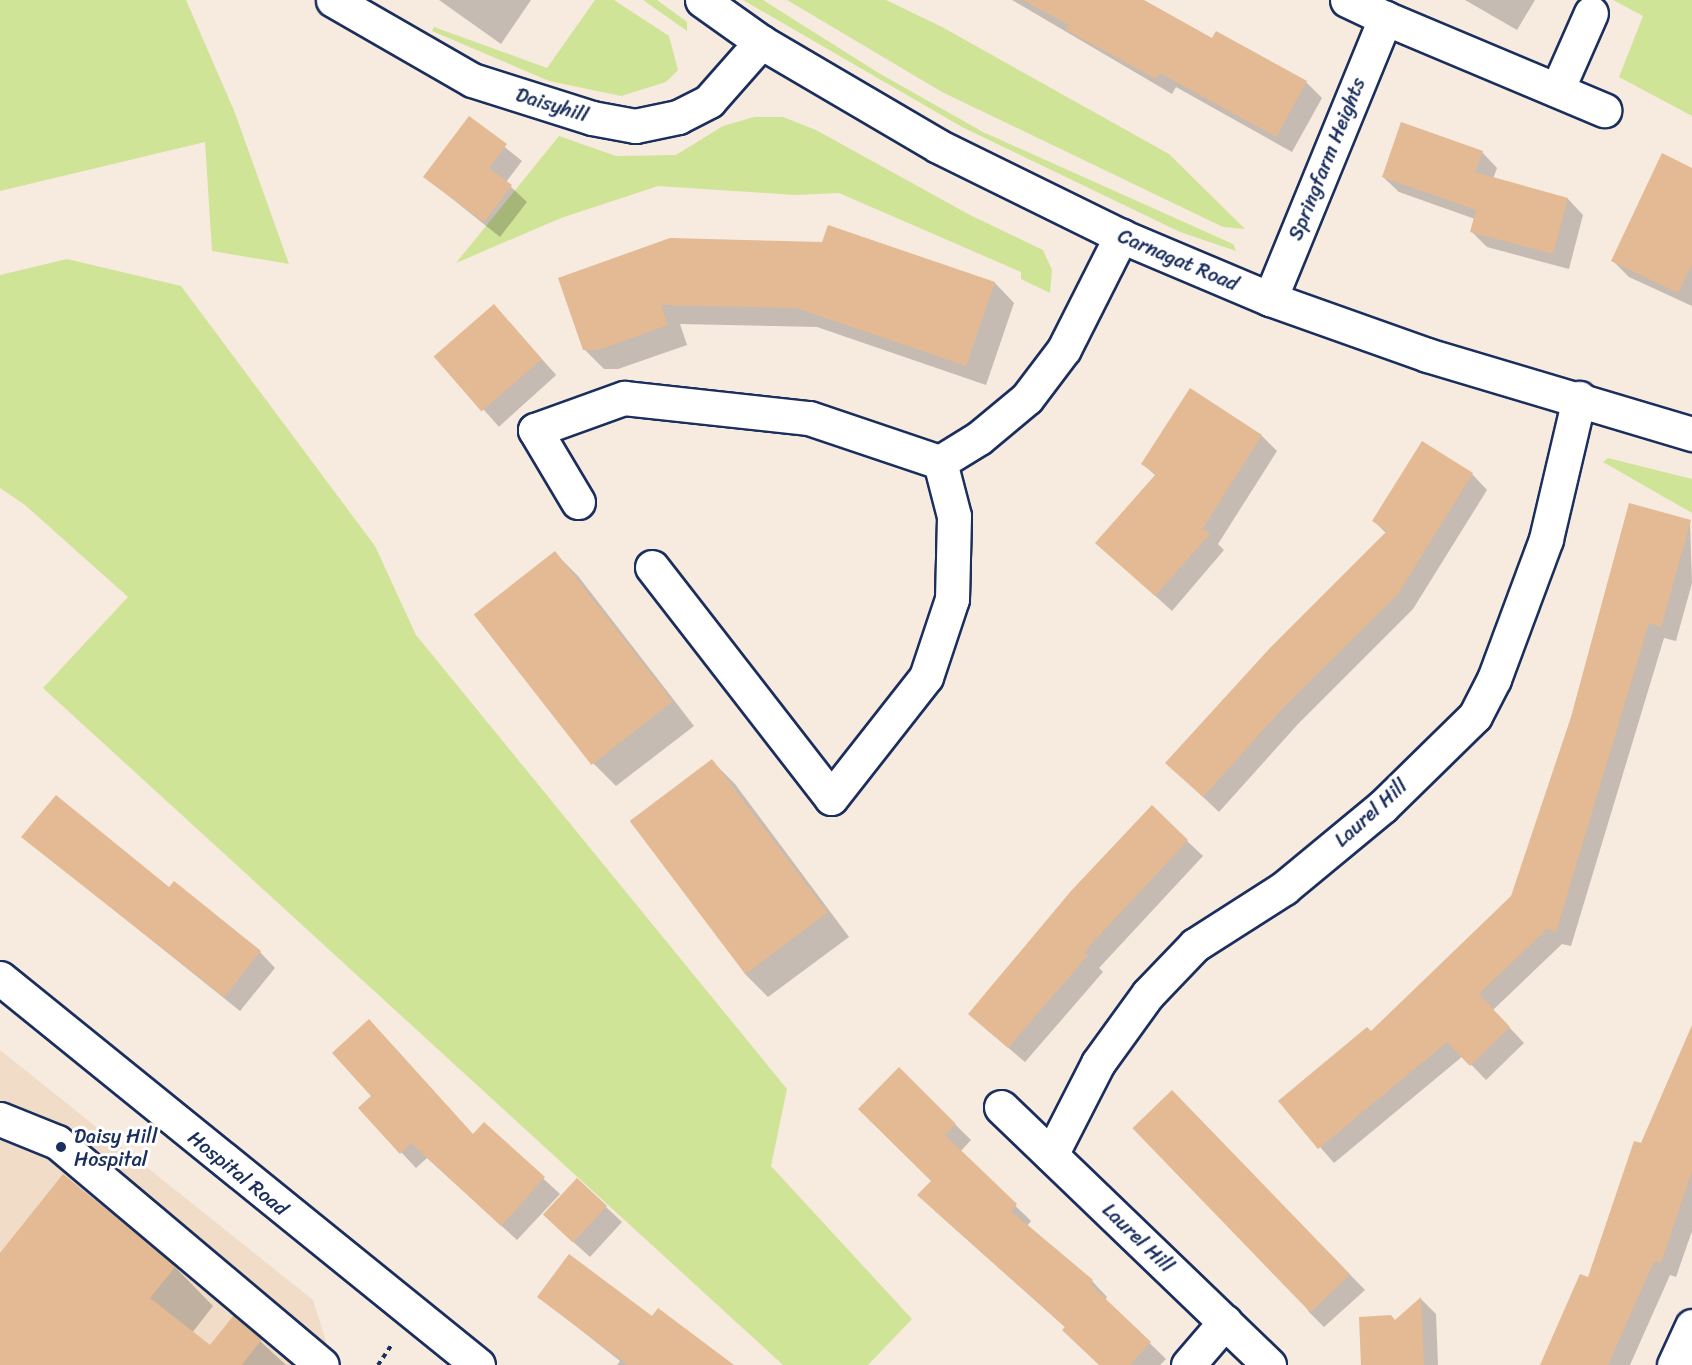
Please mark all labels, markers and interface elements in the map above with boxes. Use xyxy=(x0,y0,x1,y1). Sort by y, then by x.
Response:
street label: Springfarm Heights xyxy=(1283,74,1371,244)
street label: Daisyhill xyxy=(513,83,591,127)
street label: Carnagat Road xyxy=(1114,224,1242,296)
street label: Laurel Hill xyxy=(1330,774,1412,852)
place label: Daisy Hill Hospital xyxy=(74,1124,157,1171)
street label: Hospital Road xyxy=(183,1125,293,1221)
marker: Daisy Hill Hospital xyxy=(52,1138,70,1156)
street label: Laurel Hill xyxy=(1097,1198,1179,1278)

